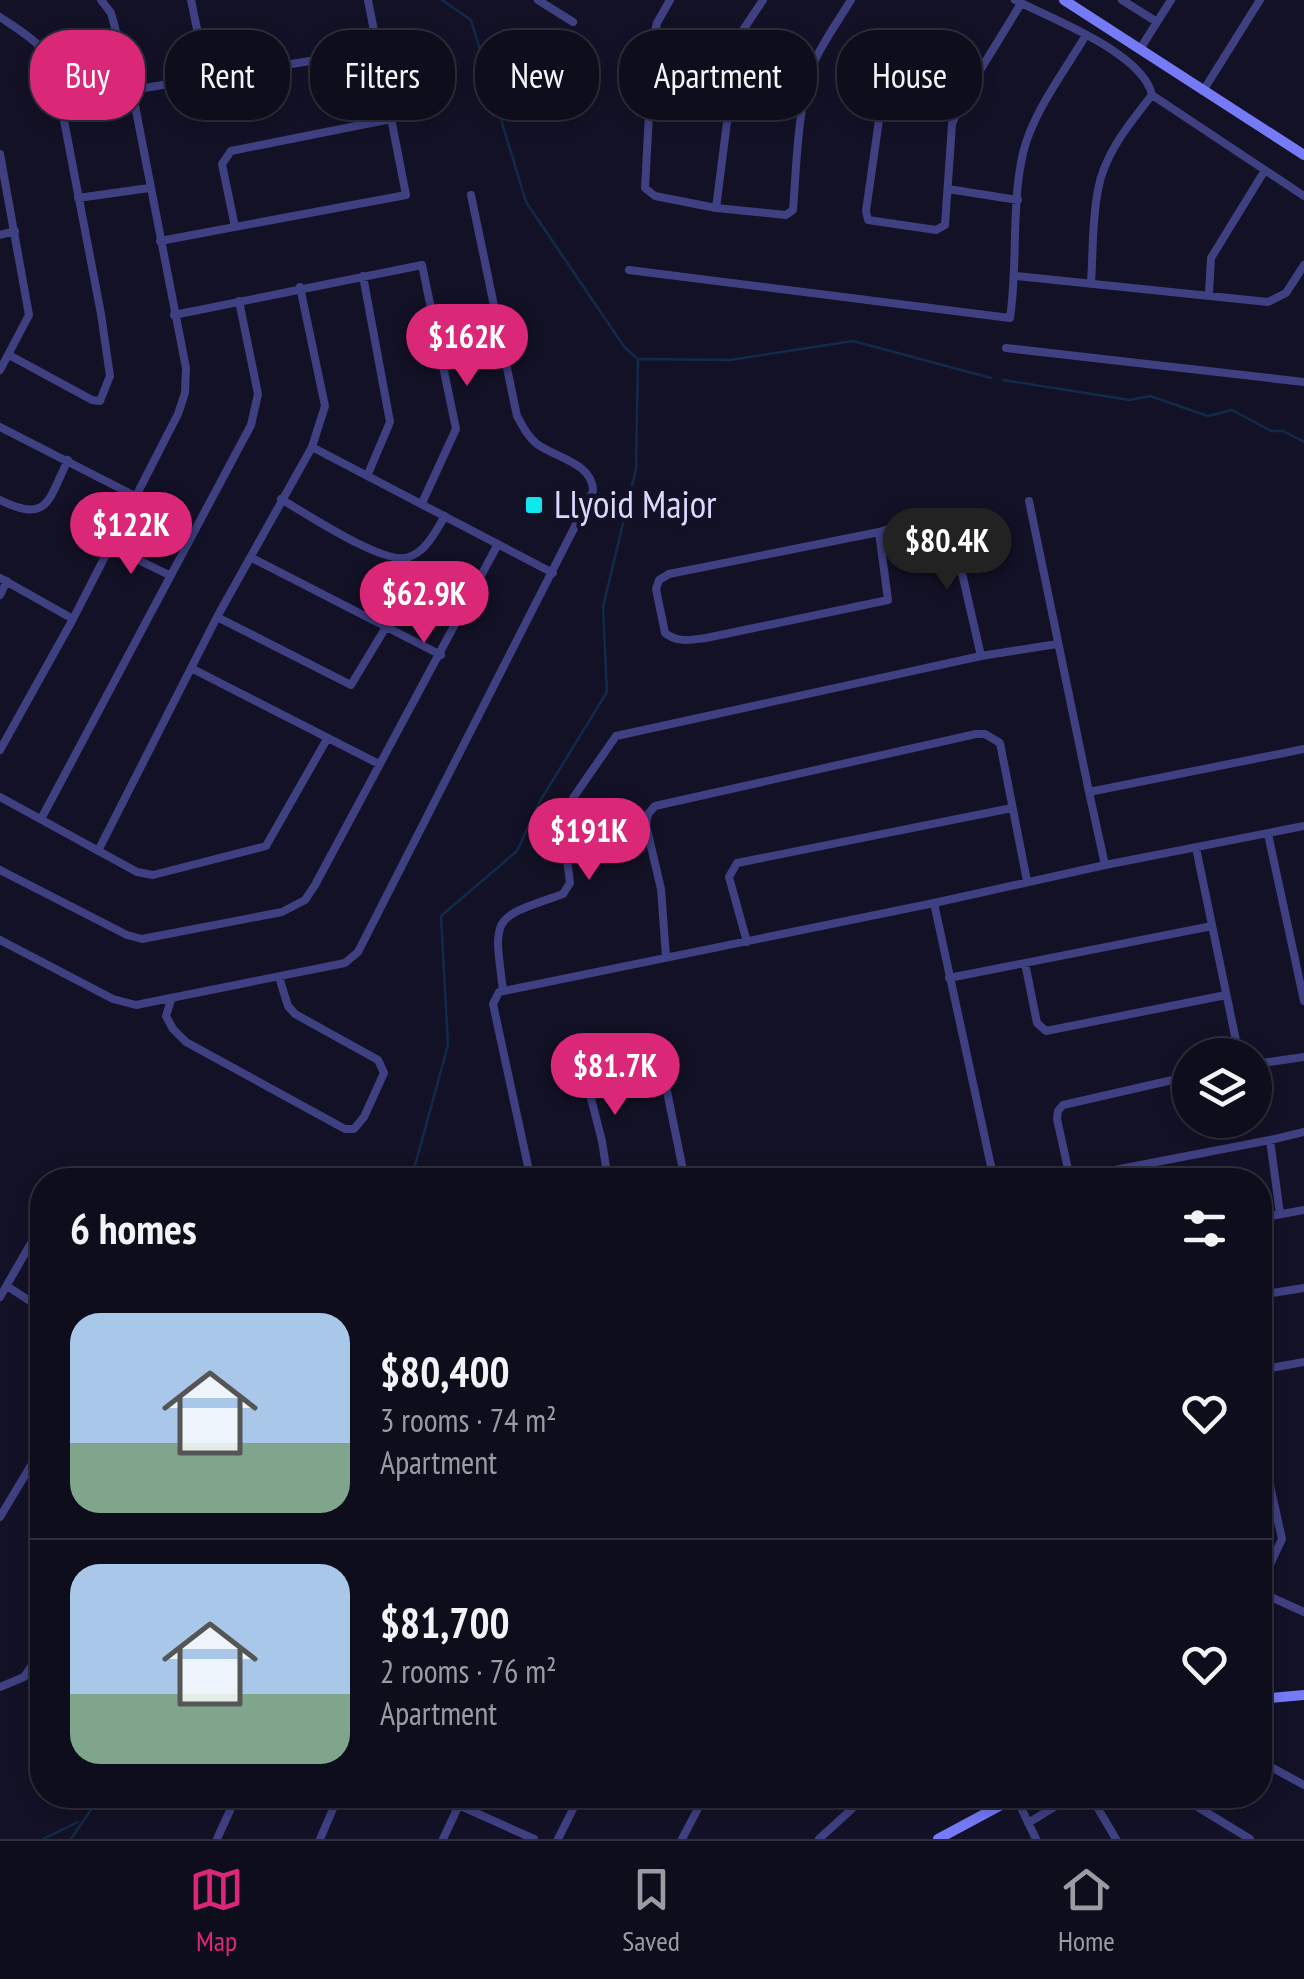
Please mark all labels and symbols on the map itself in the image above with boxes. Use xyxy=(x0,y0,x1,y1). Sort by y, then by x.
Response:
pin: $162K xyxy=(397,304,537,389)
place label: Llyoid Major xyxy=(554,479,717,528)
pin: $122K xyxy=(61,492,201,577)
marker: Llyoid Major xyxy=(523,494,545,516)
pin: $80.4K xyxy=(866,508,1028,593)
pin: $62.9K xyxy=(343,561,505,646)
pin: $191K xyxy=(519,798,659,883)
pin: $81.7K xyxy=(534,1033,696,1118)

